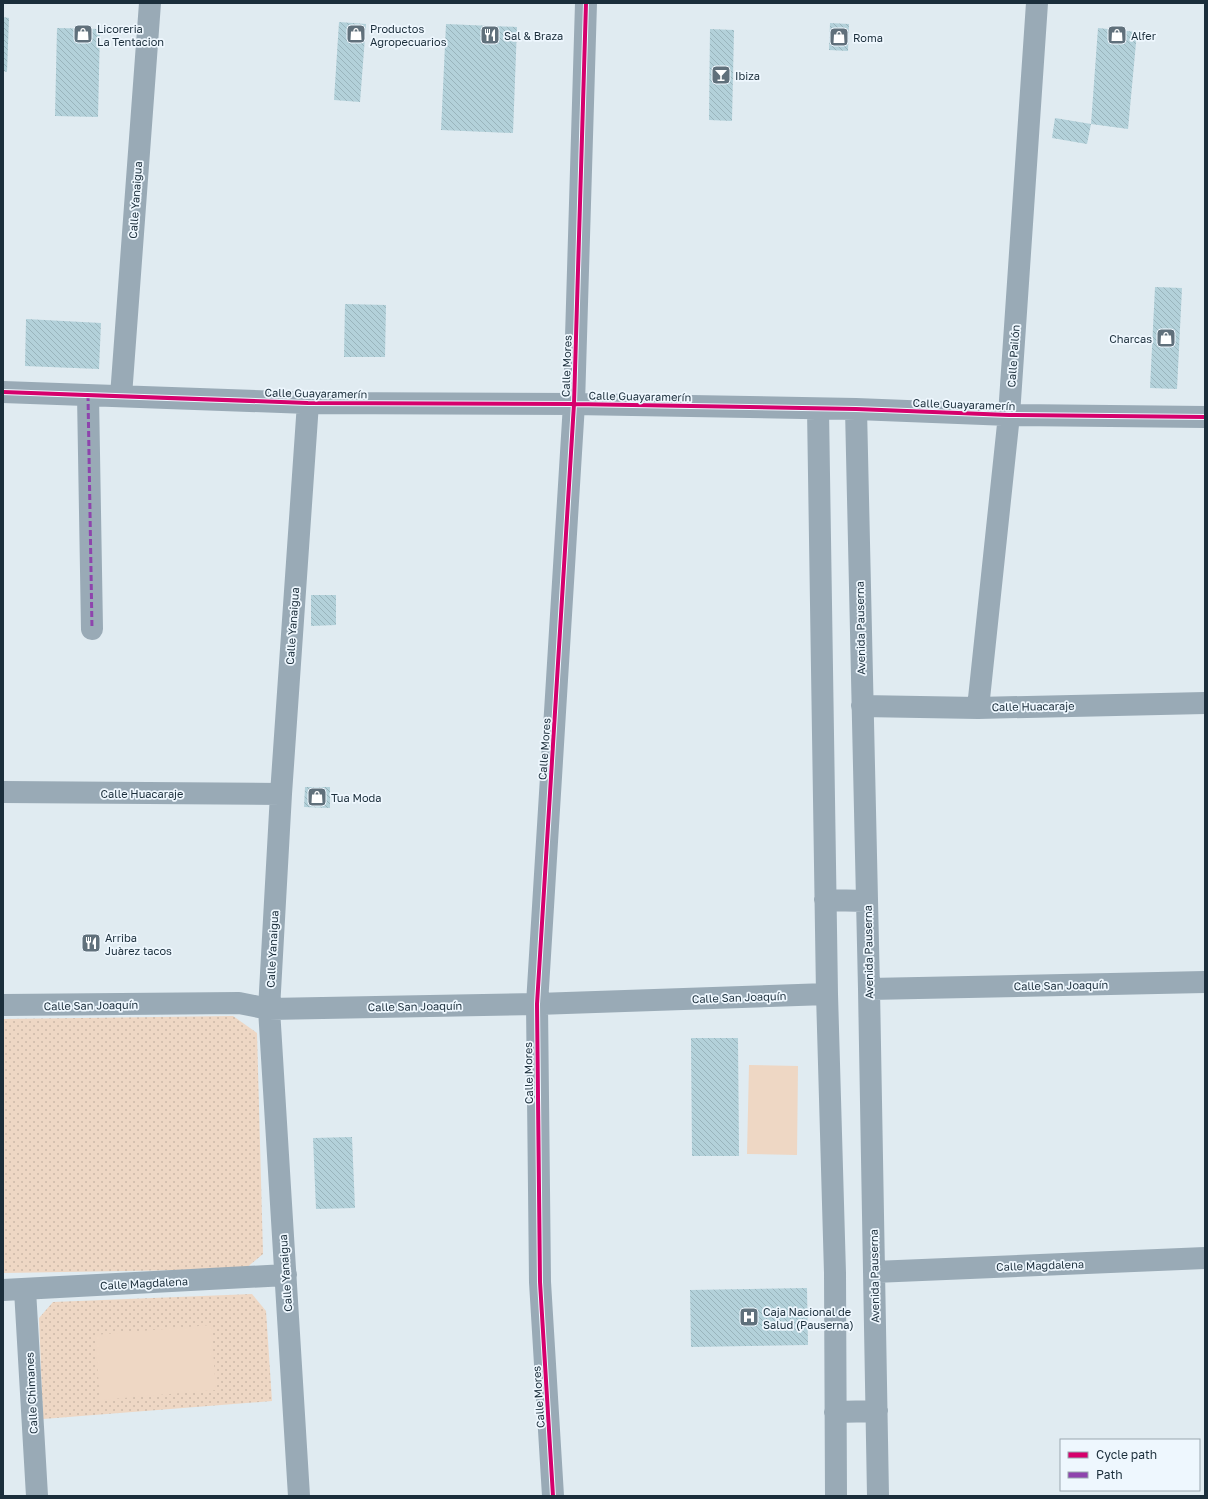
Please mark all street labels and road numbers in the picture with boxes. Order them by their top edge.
street label: Calle Yanaigua [126,161,144,239]
street label: Calle Pailón [1004,324,1022,388]
street label: Calle Mores [558,335,574,397]
street label: Calle Guayaramerín [265,386,367,400]
street label: Calle Guayaramerín [589,389,691,403]
street label: Calle Guayaramerín [912,396,1016,412]
street label: Avenida Pauserna [853,581,867,675]
street label: Calle Yanaigua [283,587,301,665]
street label: Calle Huacaraje [991,699,1075,713]
street label: Calle Mores [535,717,553,780]
street label: Calle Huacaraje [101,787,183,800]
street label: Avenida Pauserna [861,905,875,999]
street label: Calle Yanaigua [263,910,281,988]
street label: Calle San Joaquín [1014,978,1108,992]
street label: Calle San Joaquín [692,989,786,1005]
street label: Calle San Joaquín [44,998,138,1012]
street label: Calle San Joaquín [368,999,462,1013]
street label: Calle Mores [521,1042,535,1104]
street label: Avenida Pauserna [867,1229,881,1323]
street label: Calle Yanaigua [276,1234,294,1312]
street label: Calle Magdalena [996,1257,1084,1273]
street label: Calle Magdalena [100,1274,188,1292]
street label: Calle Chimanes [22,1352,40,1434]
street label: Calle Mores [529,1365,547,1428]

